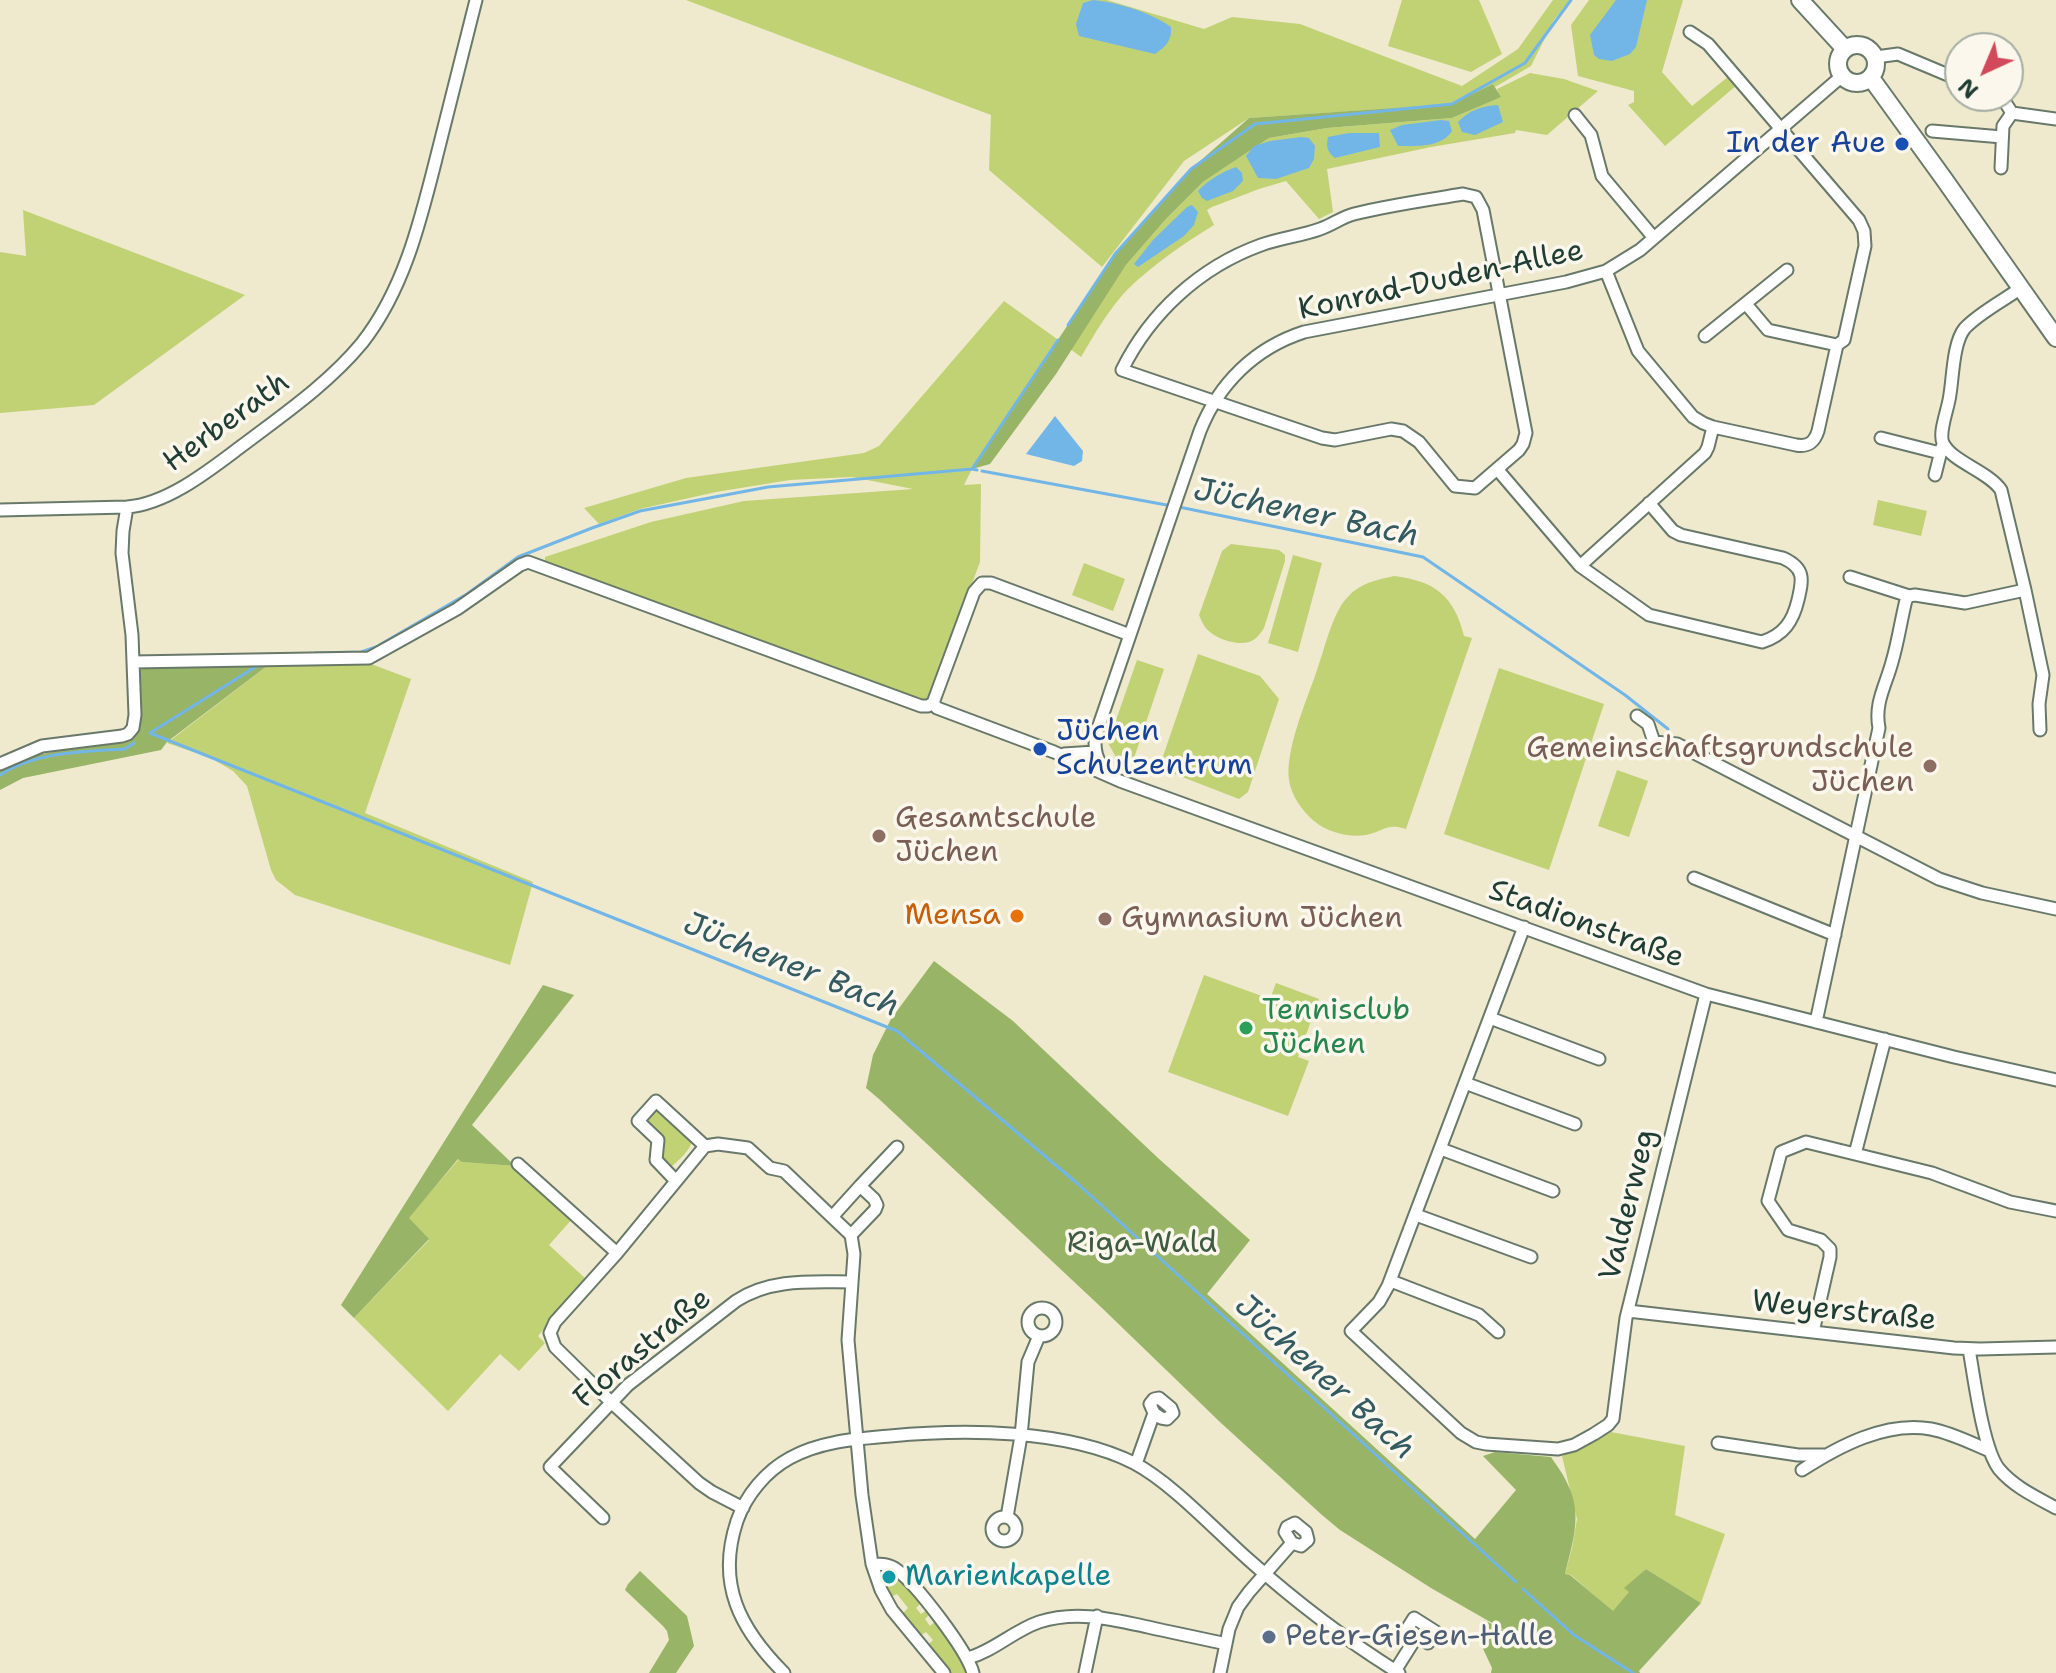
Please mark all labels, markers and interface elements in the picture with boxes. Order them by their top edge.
north arrow [1944,32,2024,112]
text: N [1952,72,1985,105]
place label: In der Aue [1726,126,1886,162]
marker: In der Aue [1893,135,1911,153]
street label: Konrad-Duden-Allee [1295,233,1587,329]
street label: Herberath [157,365,297,481]
water label: Jüchener Bach [1190,471,1422,557]
place label: Jüchen Schulzentrum [1056,714,1253,784]
place label: Gemeinschaftsgrundschule Jüchen [1526,731,1914,802]
marker: Jüchen Schulzentrum [1031,740,1049,758]
marker: Gemeinschaftsgrundschule Jüchen [1921,757,1939,775]
place label: Gesamtschule Jüchen [895,801,1097,872]
marker: Gesamtschule Jüchen [870,827,888,845]
street label: Stadionstraße [1484,873,1688,977]
place label: Mensa [904,898,1001,934]
place label: Gymnasium Jüchen [1121,901,1402,937]
water label: Jüchener Bach [678,905,904,1027]
marker: Mensa [1008,907,1026,925]
marker: Gymnasium Jüchen [1096,910,1114,928]
place label: Tennisclub Jüchen [1262,993,1410,1064]
marker: Tennisclub Jüchen [1237,1019,1255,1037]
street label: Valderweg [1593,1126,1665,1284]
park label: Riga-Wald [1067,1226,1217,1262]
street label: Florastraße [567,1281,719,1417]
street label: Weyerstraße [1750,1284,1938,1340]
water label: Jüchener Bach [1226,1287,1422,1469]
place label: Marienkapelle [905,1559,1111,1595]
marker: Marienkapelle [880,1568,898,1586]
place label: Peter-Giesen-Halle [1285,1619,1554,1655]
marker: Peter-Giesen-Halle [1260,1628,1278,1646]

